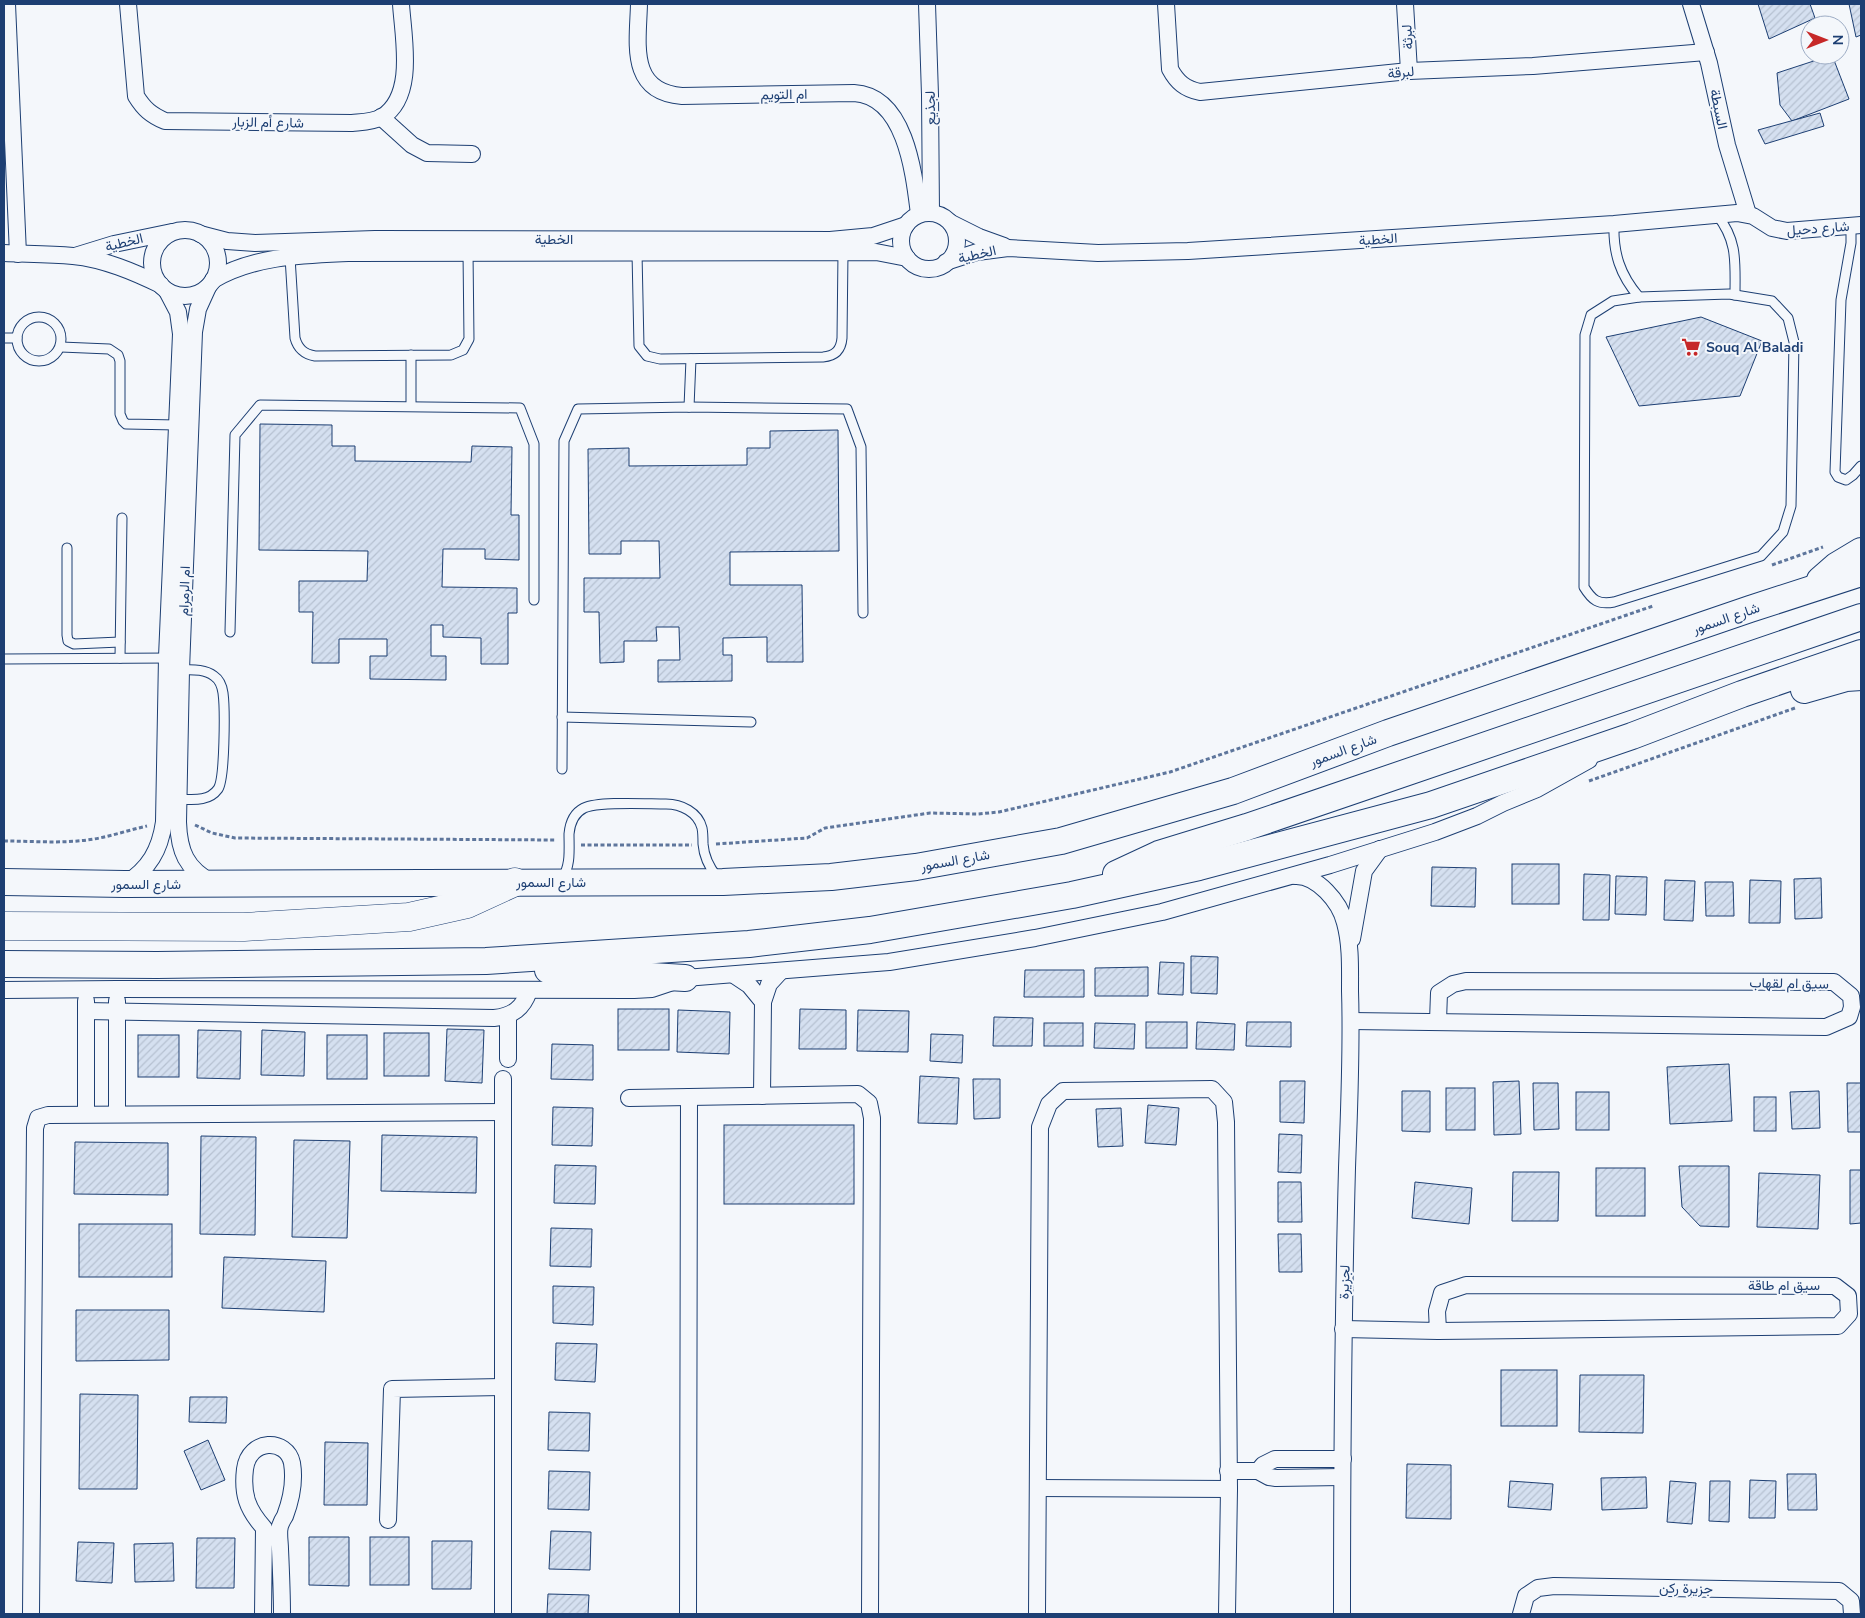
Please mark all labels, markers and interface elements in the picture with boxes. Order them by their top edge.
north arrow [1800,15,1850,65]
street label: لبرثة [1397,24,1418,50]
text: N [1828,35,1847,45]
street label: لبرقة [1387,62,1415,83]
street label: ام التويم [760,85,808,104]
street label: السبطة [1705,87,1732,131]
street label: لجذيع [921,91,941,125]
street label: شارع أم الزبار [231,112,304,134]
street label: شارع دحيل [1786,217,1850,241]
street label: الخطية [103,229,145,256]
street label: الخطية [1358,229,1398,250]
street label: الخطية [535,230,573,249]
street label: الخطية [956,241,998,268]
supermarket icon: Souq Al Baladi [1680,336,1702,358]
place label: Souq Al Baladi [1706,338,1803,357]
street label: ام الرمرام [174,566,195,616]
street label: شارع السمور [1689,598,1763,640]
street label: شارع السمور [1306,730,1380,773]
street label: شارع السمور [918,845,991,877]
street label: شارع السمور [515,873,586,893]
street label: شارع السمور [110,875,181,895]
street label: سيق ام لقهاب [1749,973,1829,994]
street label: لجزيرة [1334,1264,1355,1300]
street label: سيق ام طاقة [1748,1276,1820,1295]
street label: جزيرة ركن [1659,1579,1713,1598]

